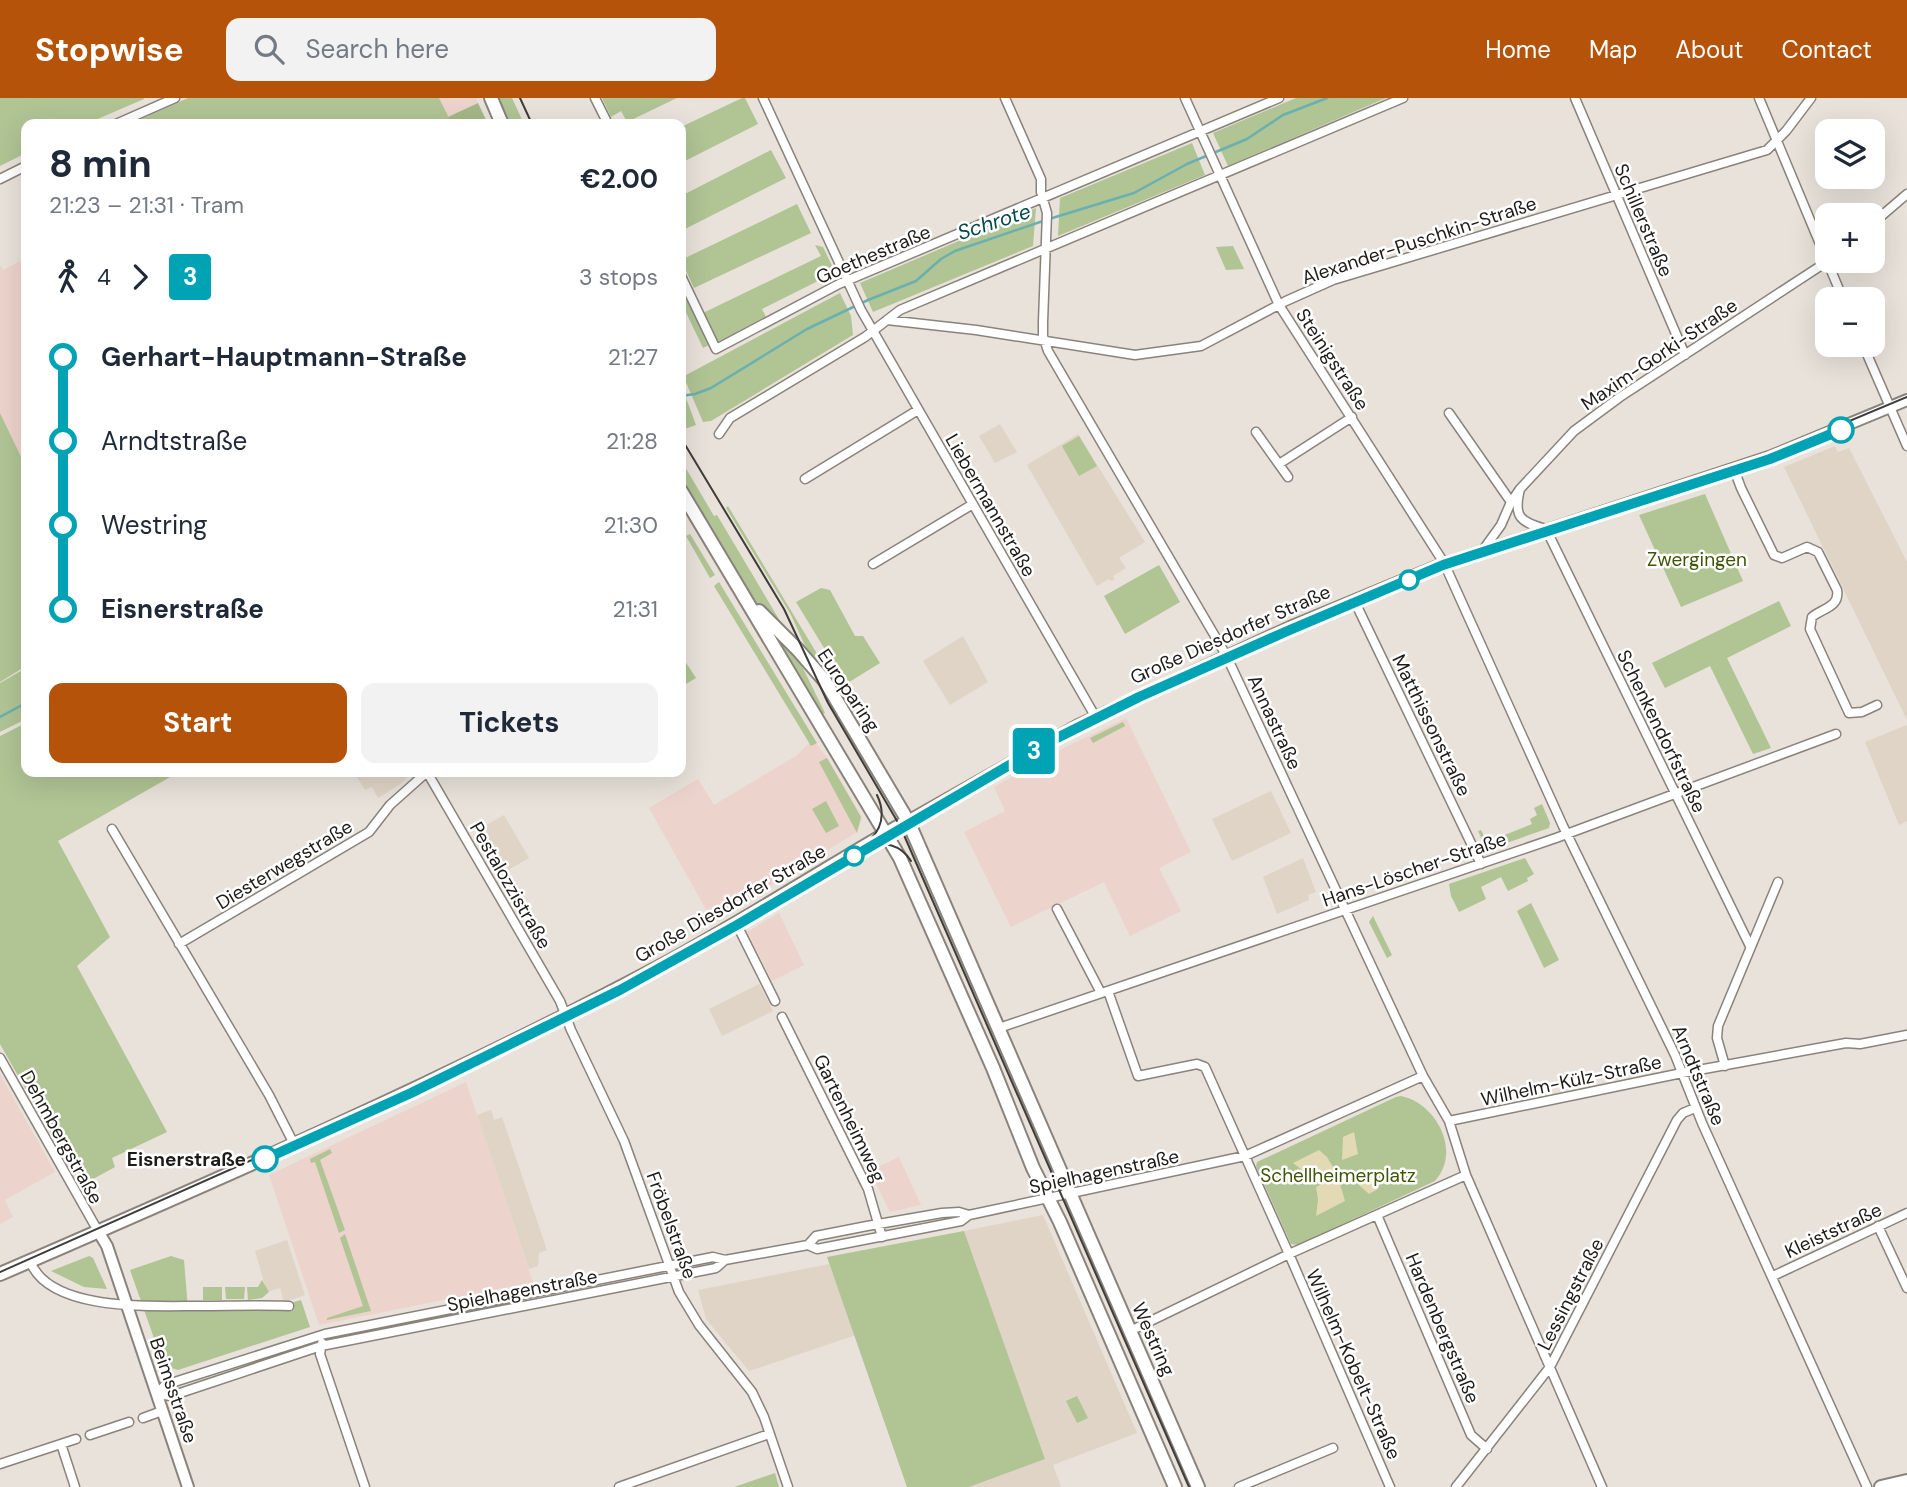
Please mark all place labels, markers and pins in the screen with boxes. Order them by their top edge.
unlabelled marker [1828,417,1854,443]
unlabelled marker [1399,570,1419,590]
unlabelled marker [844,846,864,866]
marker: Eisnerstraße [252,1146,278,1172]
place label: Eisnerstraße [127,1147,246,1172]

